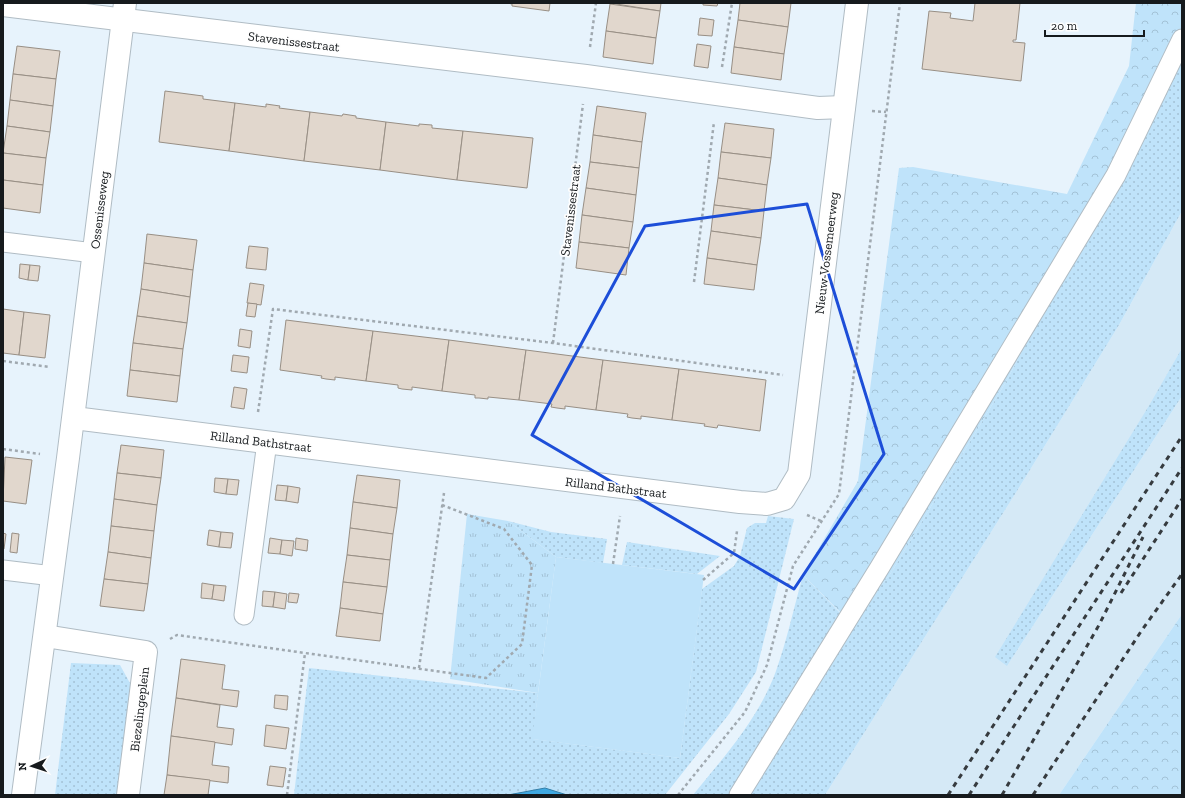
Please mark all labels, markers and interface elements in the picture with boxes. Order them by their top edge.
scale bar [1045,12,1144,38]
text: 20 m [1051,19,1078,33]
street label: Stavenissestraat [247,28,341,55]
street label: Stavenissestraat [557,163,584,257]
street label: Ossenisseweg [87,170,112,250]
street label: Nieuw-Vossemeerweg [812,191,841,315]
street label: Rilland Bathstraat [209,428,313,455]
street label: Rilland Bathstraat [564,474,668,501]
street label: Biezelingeplein [127,665,152,752]
north arrow [12,746,52,786]
text: N [16,761,29,771]

